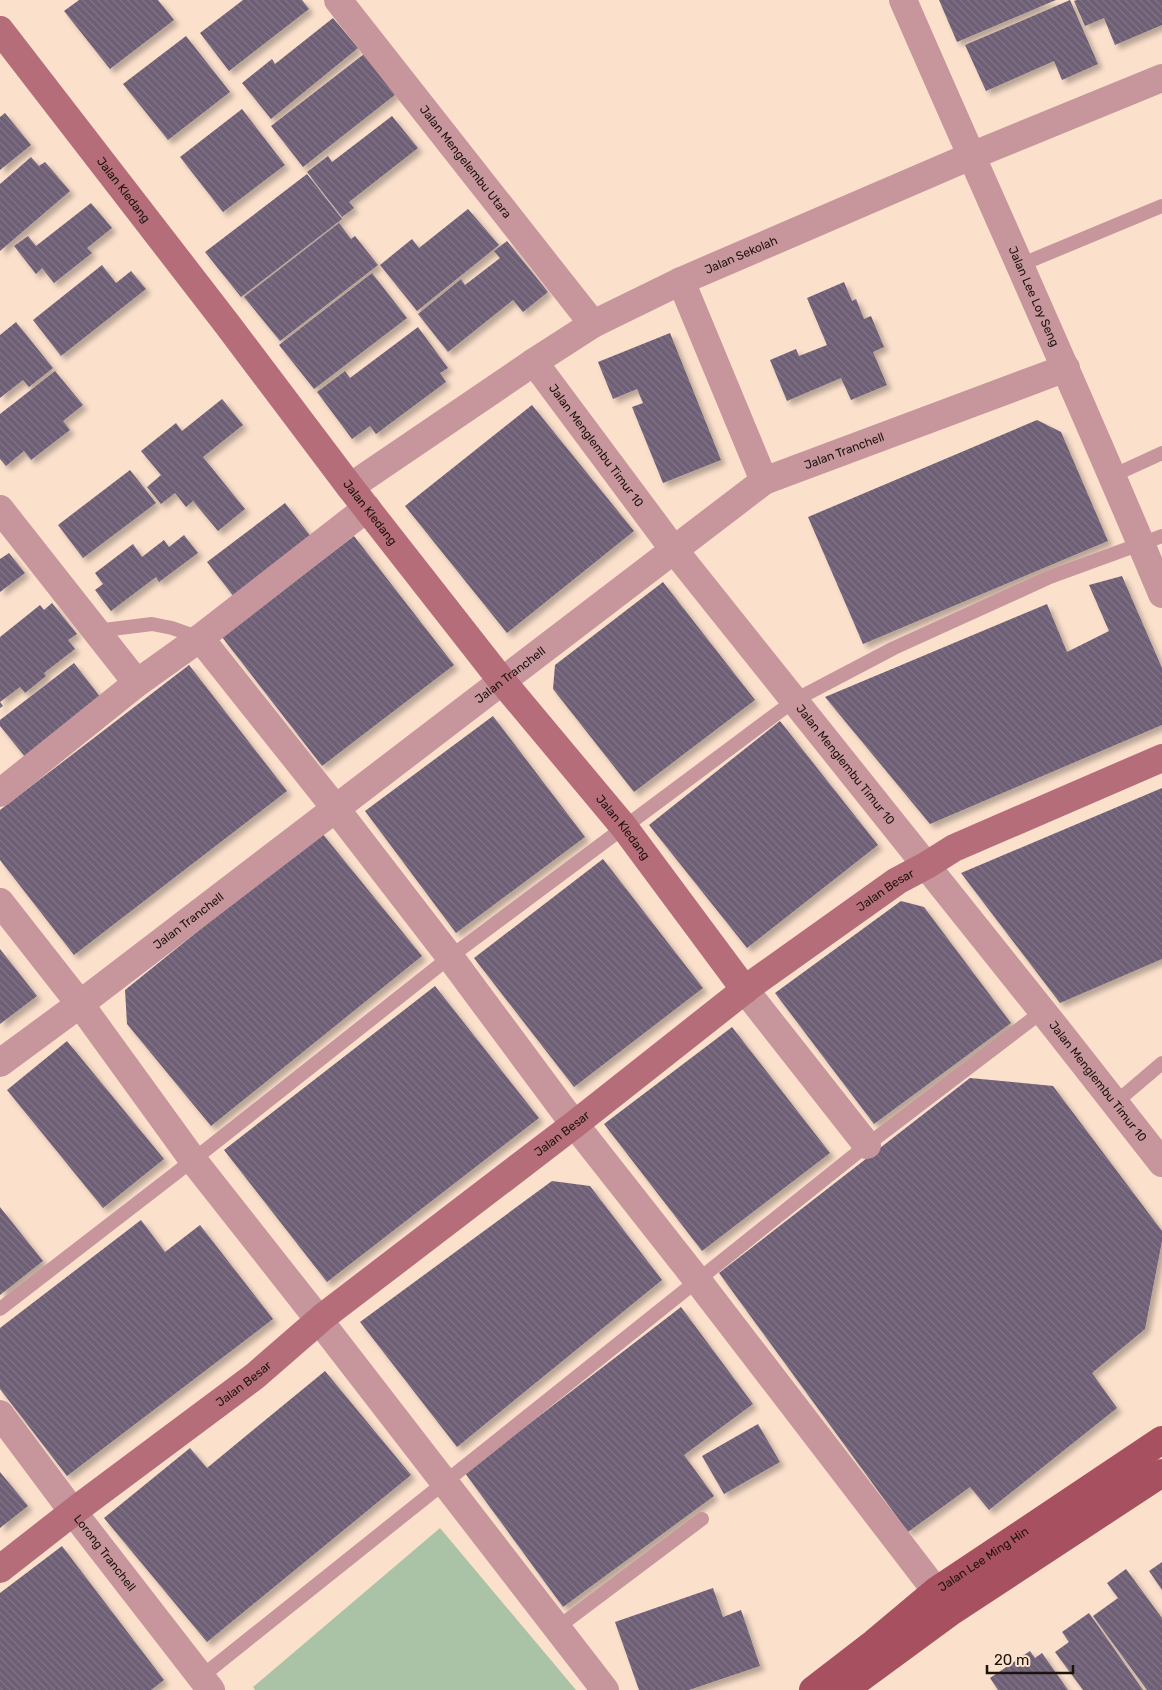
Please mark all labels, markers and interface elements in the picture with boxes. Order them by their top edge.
street label: Jalan Mengelembu Utara [417,103,514,221]
street label: Jalan Kledang [94,154,153,225]
street label: Jalan Sekolah [703,233,780,277]
street label: Jalan Lee Loy Seng [1005,244,1062,349]
street label: Jalan Menglembu Timur 10 [546,381,646,510]
street label: Jalan Tranchell [802,430,886,472]
street label: Jalan Kledang [340,477,400,548]
street label: Jalan Tranchell [472,644,548,706]
street label: Jalan Menglembu Timur 10 [793,702,898,827]
street label: Jalan Kledang [593,792,653,863]
street label: Jalan Besar [854,866,917,914]
street label: Jalan Tranchell [151,890,226,952]
street label: Jalan Menglembu Timur 10 [1046,1018,1150,1144]
street label: Jalan Besar [532,1108,593,1160]
street label: Jalan Besar [213,1358,274,1410]
street label: Lorong Tranchell [71,1512,139,1594]
street label: Jalan Lee Ming Hin [936,1524,1031,1594]
scale bar [987,1642,1073,1674]
text: 20 m [994,1651,1029,1669]

